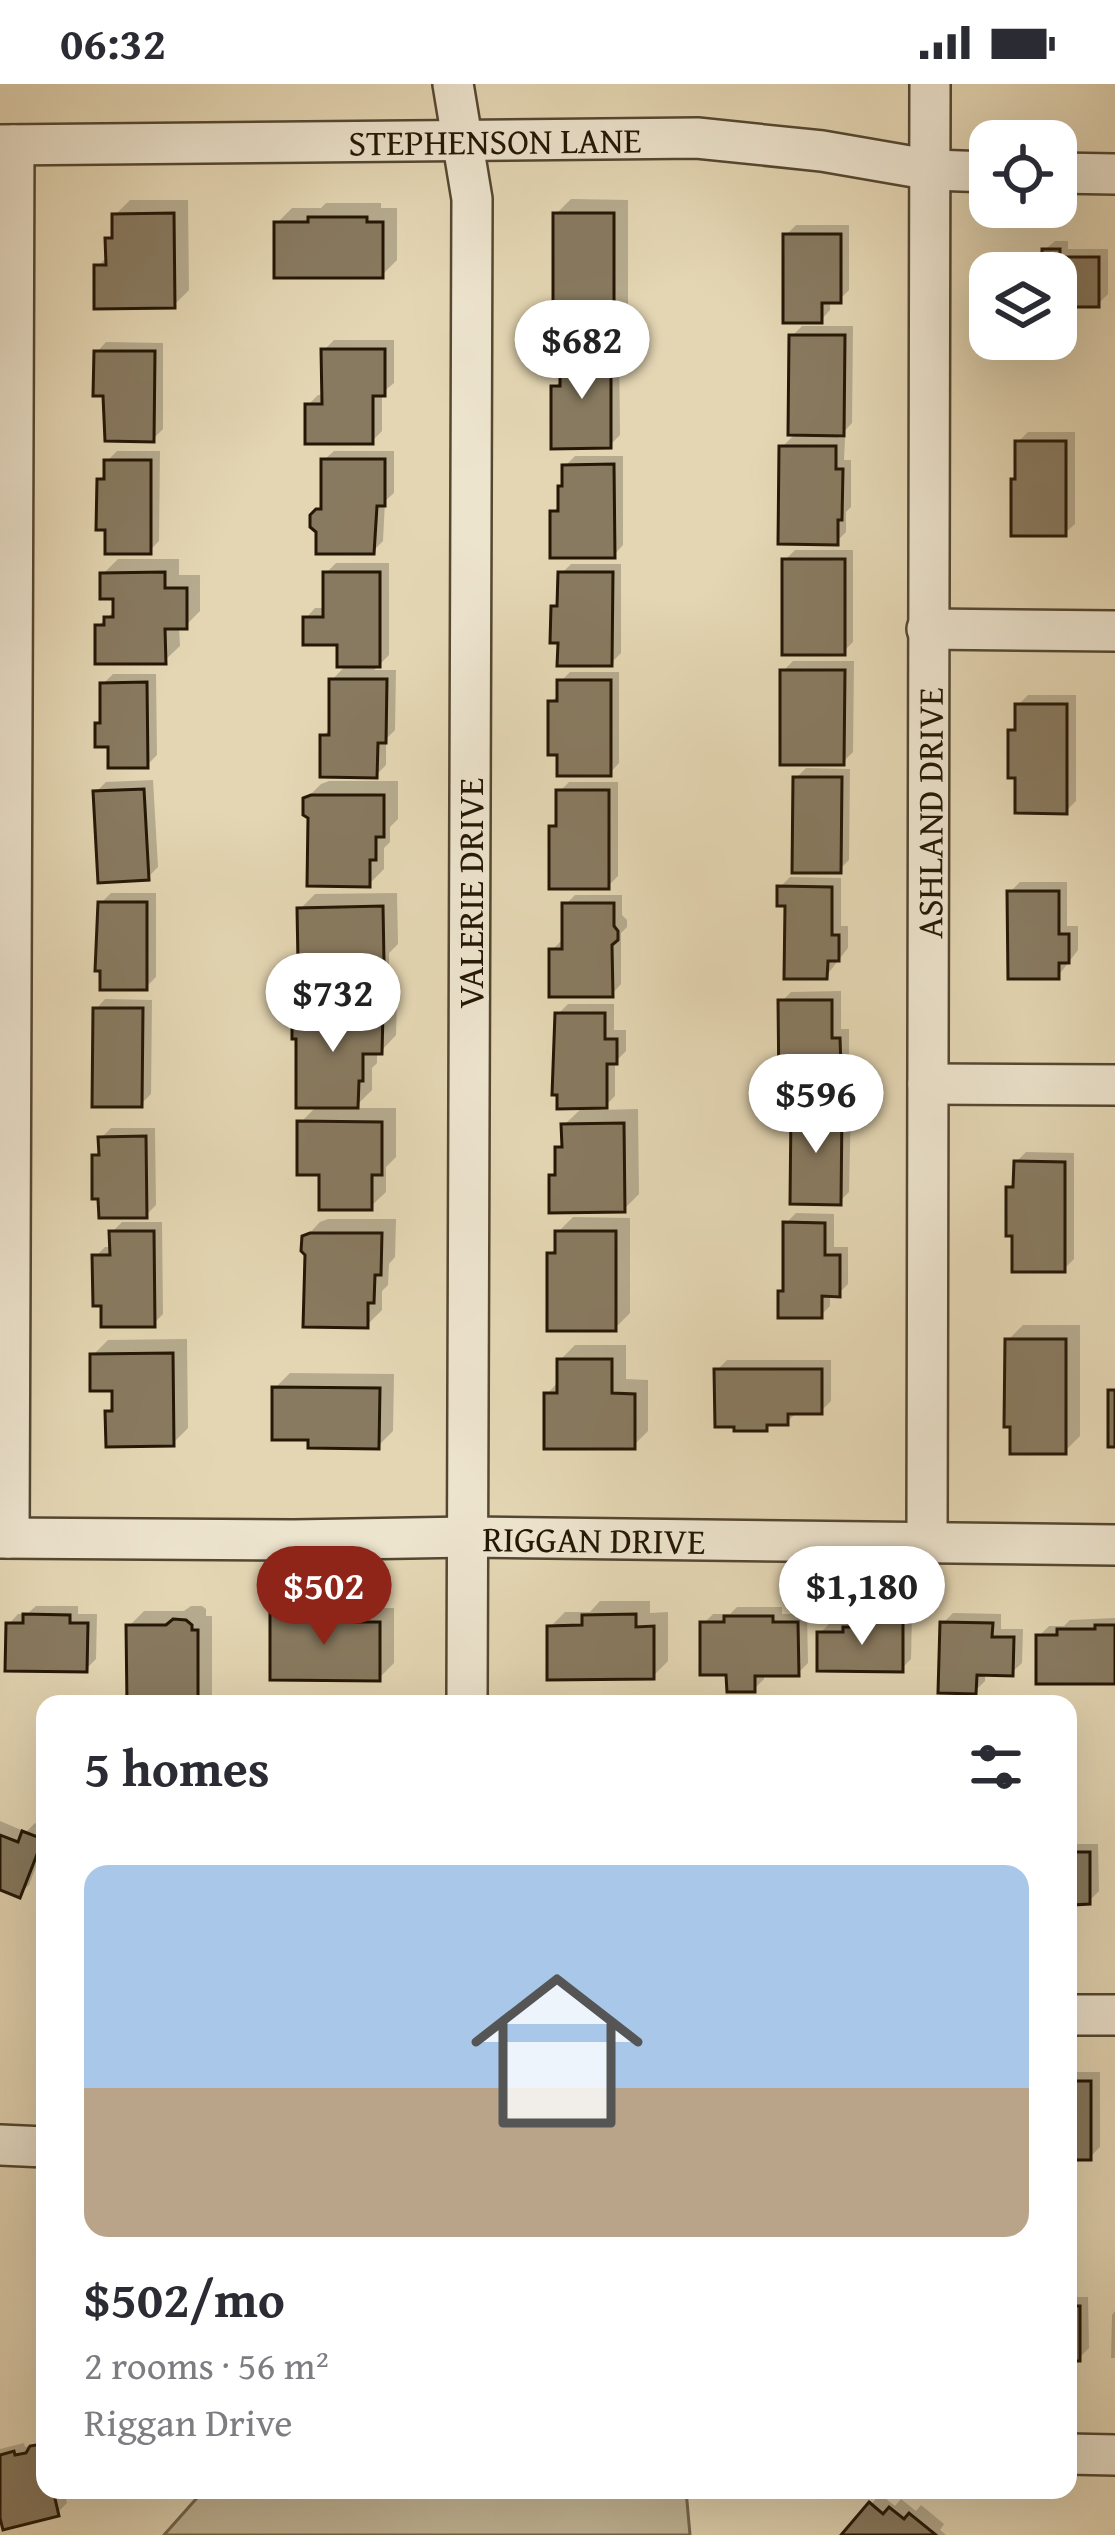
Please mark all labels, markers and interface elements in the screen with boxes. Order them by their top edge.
text: 06:32 [60,10,166,75]
street label: STEPHENSON LANE [348,112,642,168]
map controls [969,120,1077,360]
button: locate [969,120,1077,228]
button: layers [969,252,1077,360]
pin: $682 [511,300,653,402]
text: $682 [542,310,622,367]
street label: ASHLAND DRIVE [902,687,955,939]
street label: VALERIE DRIVE [443,777,496,1009]
pin: $732 [262,953,404,1055]
text: $732 [293,963,373,1020]
pin: $596 [745,1054,887,1156]
text: $596 [776,1064,856,1121]
street label: RIGGAN DRIVE [482,1511,706,1566]
pin: $502 [253,1546,395,1648]
pin: $1,180 [764,1546,960,1648]
text: $502 [284,1556,364,1613]
text: $1,180 [806,1556,918,1613]
text: 5 homes [84,1730,270,1805]
icon: filters [963,1734,1029,1800]
icon: home [449,1943,665,2159]
text: $502/mo [84,2261,285,2336]
text: 2 rooms · 56 m² [84,2336,329,2393]
text: Riggan Drive [84,2393,293,2450]

